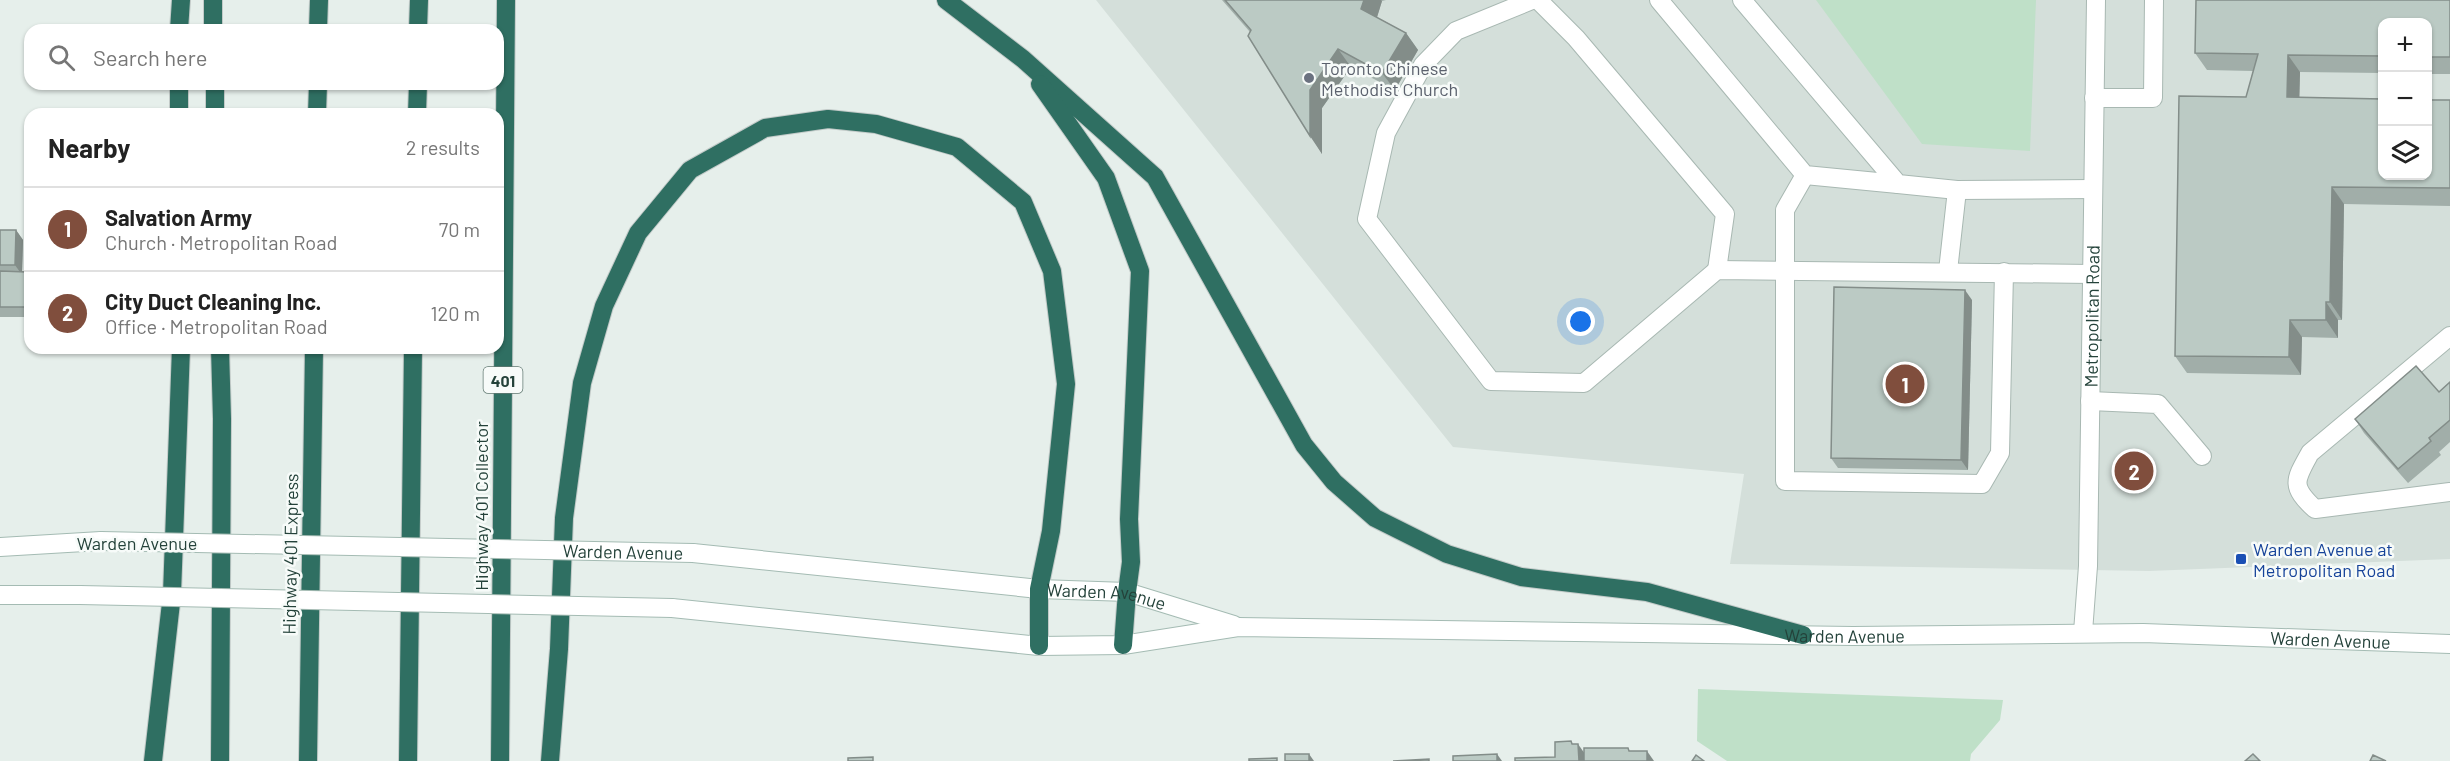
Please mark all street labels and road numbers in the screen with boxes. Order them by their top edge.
street label: Metropolitan Road [2080,245,2104,388]
road number: 401 [484,367,522,393]
street label: Highway 401 Collector [470,421,492,591]
street label: Highway 401 Express [278,473,302,635]
street label: Warden Avenue [77,532,197,554]
street label: Warden Avenue [562,539,683,564]
street label: Warden Avenue [1046,578,1169,614]
street label: Warden Avenue [1784,624,1905,647]
street label: Warden Avenue [2270,627,2391,653]

